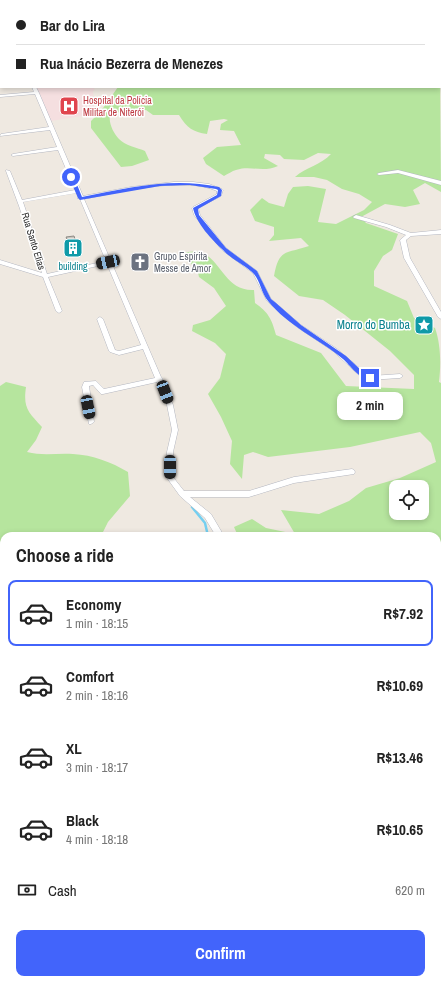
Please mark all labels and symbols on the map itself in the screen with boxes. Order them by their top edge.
place label: Hospital da Polícia Militar de Niterói [83,94,152,119]
hospital icon: Hospital da Polícia Militar de Niterói [58,95,80,117]
route start [62,168,80,186]
street label: Rua Santo Elias [19,211,48,271]
building icon: building [62,237,84,259]
place label: Grupo Espírita Messe de Amor [154,250,211,275]
church icon: Grupo Espírita Messe de Amor [129,251,151,273]
car [95,254,121,270]
place label: building [58,260,88,273]
place icon: Morro do Bumba [413,314,435,336]
place label: Morro do Bumba [337,317,411,333]
route end [361,369,379,387]
car [155,379,175,405]
callout: 2 min [337,392,403,420]
car [80,394,96,420]
car [164,455,176,479]

